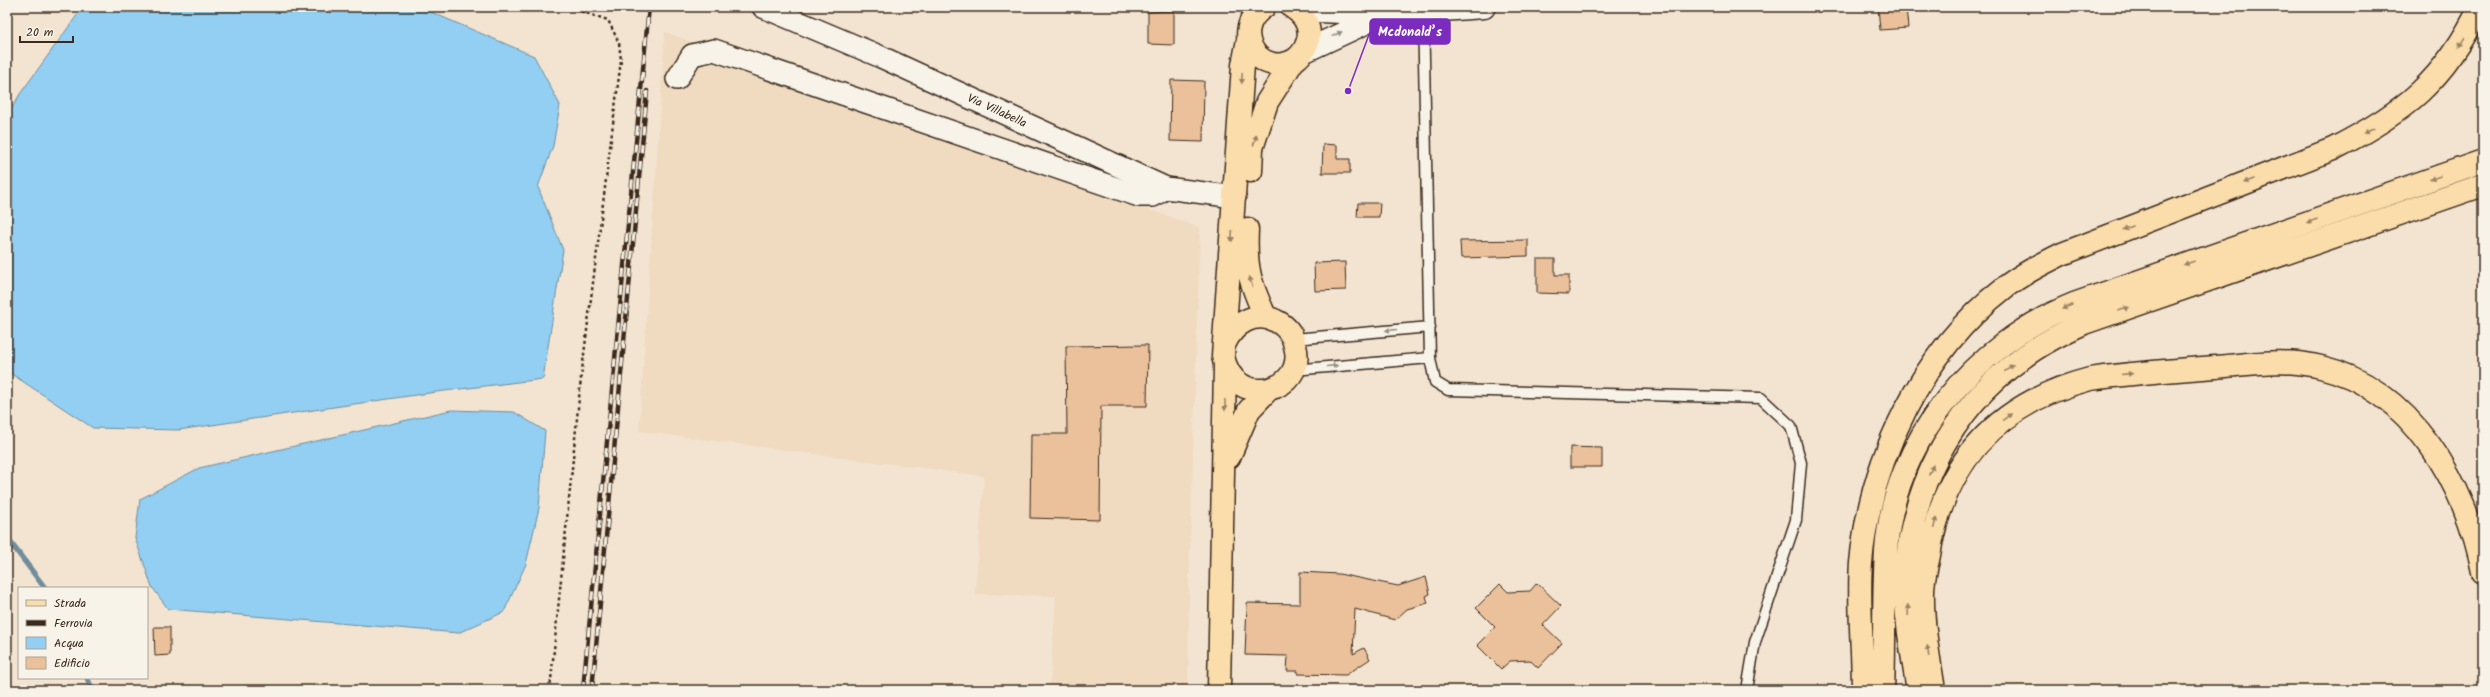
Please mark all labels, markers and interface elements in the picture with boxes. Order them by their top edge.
scale bar [20,18,73,44]
callout: Mcdonald’s [1370,19,1450,44]
text: Mcdonald’s [1378,22,1442,43]
text: 20 m [26,23,54,42]
one-way arrow [1332,31,1343,37]
one-way arrow [2458,36,2465,48]
one-way arrow [1239,72,1246,84]
street label: Via Villabella [964,88,1030,132]
one-way arrow [2363,127,2375,134]
one-way arrow [1252,133,1258,145]
one-way arrow [2429,175,2441,181]
one-way arrow [2243,179,2255,185]
one-way arrow [2306,218,2318,224]
one-way arrow [2122,226,2134,232]
one-way arrow [1229,230,1236,242]
one-way arrow [2183,260,2195,266]
one-way arrow [1248,276,1254,288]
one-way arrow [2060,304,2072,310]
one-way arrow [2119,305,2131,311]
one-way arrow [1385,327,1397,334]
one-way arrow [1326,362,1338,369]
one-way arrow [2004,363,2015,372]
one-way arrow [2121,371,2133,377]
one-way arrow [1222,399,1228,412]
one-way arrow [2001,413,2012,421]
one-way arrow [1928,464,1934,475]
one-way arrow [1933,517,1939,529]
legend [18,587,148,679]
text: Strada [54,594,87,613]
one-way arrow [1905,603,1911,616]
text: Ferrovia [54,614,93,633]
text: Acqua [54,634,84,653]
one-way arrow [1925,645,1931,657]
text: Edificio [54,654,90,673]

